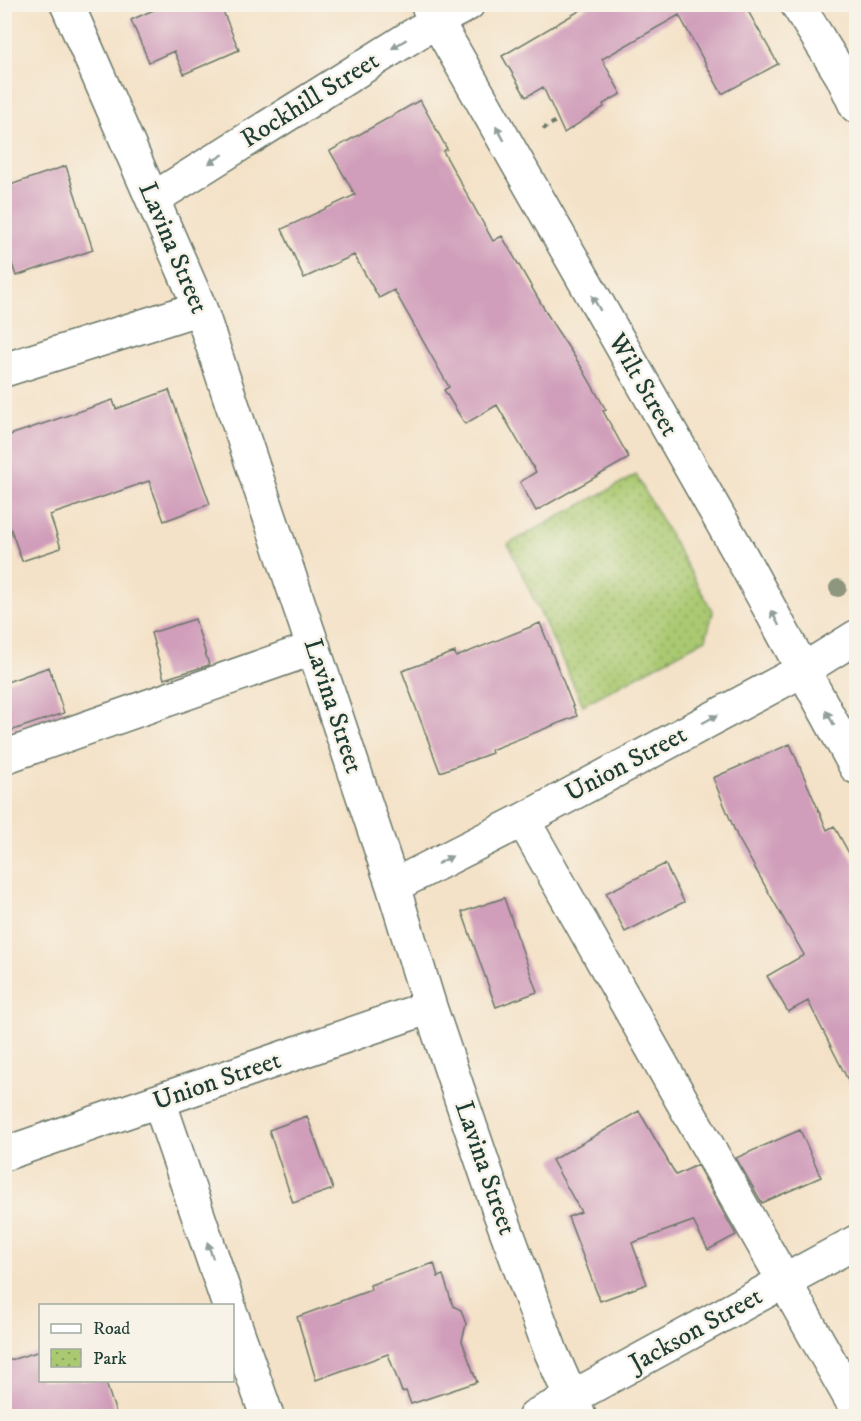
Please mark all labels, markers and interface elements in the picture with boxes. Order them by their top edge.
one-way arrow [391,38,407,49]
street label: Rockhill Street [235,44,385,156]
one-way arrow [495,124,505,141]
one-way arrow [208,153,224,164]
street label: Lavina Street [131,177,215,319]
one-way arrow [591,294,601,311]
street label: Wilt Street [600,327,686,442]
one-way arrow [771,609,781,627]
street label: Lavina Street [296,635,370,777]
one-way arrow [825,710,835,727]
one-way arrow [702,714,719,724]
street label: Union Street [559,718,693,810]
one-way arrow [436,855,454,865]
street label: Union Street [149,1044,285,1118]
street label: Lavina Street [447,1097,523,1239]
one-way arrow [204,1241,214,1259]
street label: Jackson Street [622,1280,768,1381]
legend [39,1304,234,1382]
text: Road [93,1318,130,1340]
text: Park [93,1348,127,1370]

